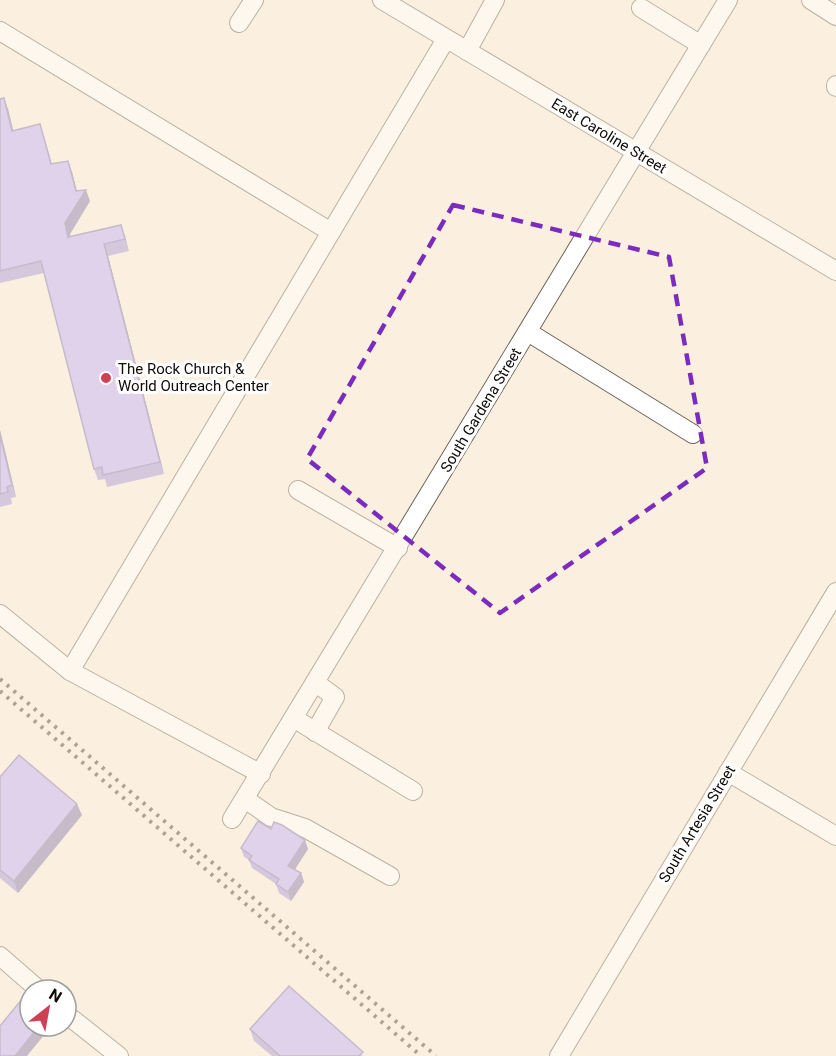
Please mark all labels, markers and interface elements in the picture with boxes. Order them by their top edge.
street label: East Caroline Street [548,94,670,178]
street label: South Gardena Street [437,344,525,476]
place label: The Rock Church & World Outreach Center [118,360,269,395]
marker: The Rock Church & World Outreach Center [99,371,113,385]
street label: South Artesia Street [655,762,739,886]
north arrow [18,978,78,1038]
text: N [46,985,65,1007]

